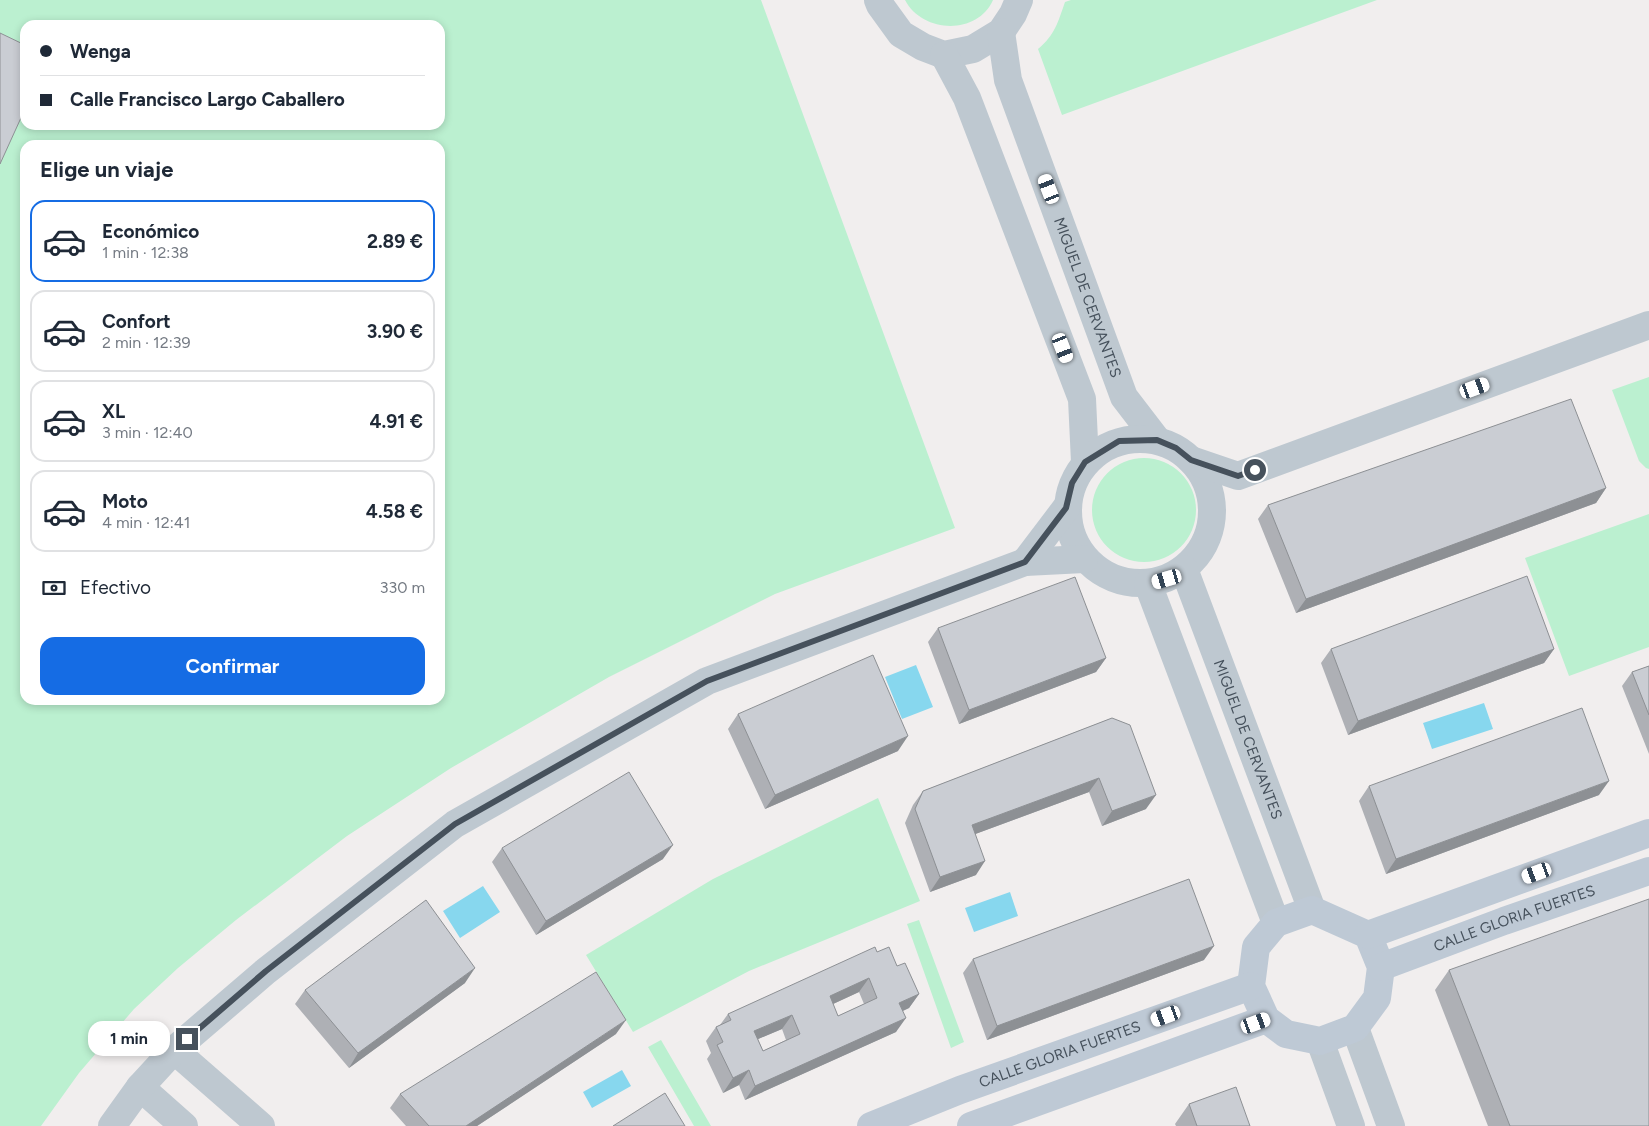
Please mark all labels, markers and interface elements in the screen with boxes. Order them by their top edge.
text: Wenga [70,40,131,63]
text: Calle Francisco Largo Caballero [70,88,345,111]
text: Elige un viaje [40,156,173,183]
car [1036,172,1061,206]
street label: MIGUEL DE CERVANTES [1050,215,1125,380]
icon: car [42,219,87,264]
text: Económico [102,220,199,243]
text: 2.89 € [367,230,423,253]
text: 1 min · 12:38 [102,243,189,262]
icon: car [42,309,87,354]
text: Confort [102,310,171,333]
text: 3.90 € [367,320,423,343]
car [1050,331,1075,365]
text: 2 min · 12:39 [102,333,190,352]
car [1458,376,1491,400]
icon: car [42,399,87,444]
text: XL [102,400,125,423]
text: 4.91 € [369,410,423,433]
text: 3 min · 12:40 [102,423,193,442]
route start [1244,459,1266,481]
icon: car [42,489,87,534]
text: Moto [102,490,148,513]
text: 4.58 € [366,500,423,523]
text: 4 min · 12:41 [102,513,190,532]
car [1150,568,1183,590]
icon: cash [40,574,68,602]
text: Efectivo [80,576,151,599]
text: 330 m [380,578,425,597]
button: Confirmar [40,637,425,695]
street label: MIGUEL DE CERVANTES [1210,657,1286,822]
car [1520,861,1553,885]
street label: CALLE GLORIA FUERTES [1431,881,1598,956]
car [1149,1004,1182,1028]
car [1239,1011,1272,1035]
street label: CALLE GLORIA FUERTES [976,1017,1143,1091]
callout: 1 min [87,1022,170,1056]
route end [176,1028,198,1050]
text: 1 min [110,1029,148,1048]

